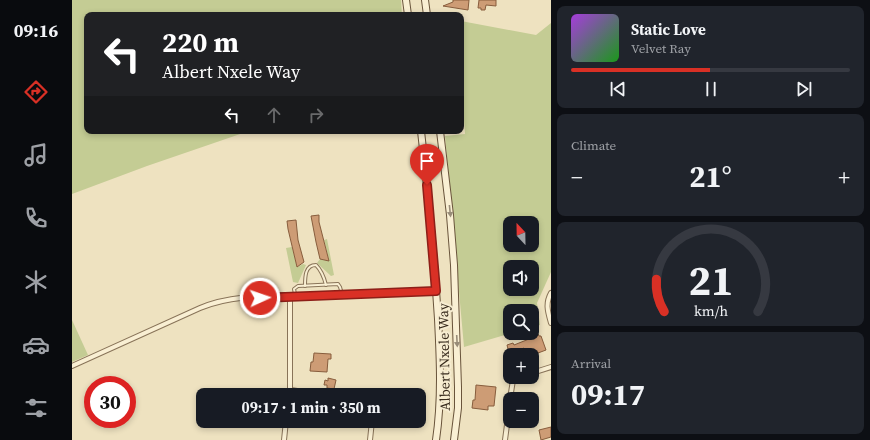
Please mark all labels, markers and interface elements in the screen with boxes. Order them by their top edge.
text: 09:16 [14,18,58,43]
text: Static Love [631,19,706,40]
text: 220 m [162,23,239,61]
icon: left [96,28,148,80]
text: Velvet Ray [631,40,691,57]
text: Albert Nxele Way [162,59,300,84]
icon: directions [22,78,50,106]
icon: previous [607,78,629,100]
icon: pause [700,78,722,100]
icon: next [793,78,815,100]
icon: left [221,104,243,126]
icon: ahead [263,104,285,126]
icon: right [305,104,327,126]
text: Climate [571,137,616,154]
icon: music [22,141,50,169]
pin [410,144,444,185]
icon: arrive [416,150,438,172]
text: 21° [689,156,732,197]
text: − [571,162,583,192]
text: + [838,162,850,192]
icon: phone [22,204,50,232]
one-way arrow [446,205,453,218]
north arrow [503,216,539,252]
map controls [503,216,539,428]
text: 21 [688,252,733,309]
button: sound [503,260,539,296]
icon: climate [22,268,50,296]
position arrow [239,277,281,319]
text: km/h [694,301,728,321]
street label: Albert Nxele Way [433,302,455,411]
button: search [503,304,539,340]
icon: car [22,331,50,359]
one-way arrow [454,335,460,348]
button: + [503,348,539,384]
text: Arrival [571,355,611,372]
text: 09:17 [571,374,645,415]
speed limit sign: 30 [84,376,136,428]
button: − [503,392,539,428]
icon: filters [22,394,50,422]
text: 09:17 · 1 min · 350 m [242,397,381,418]

